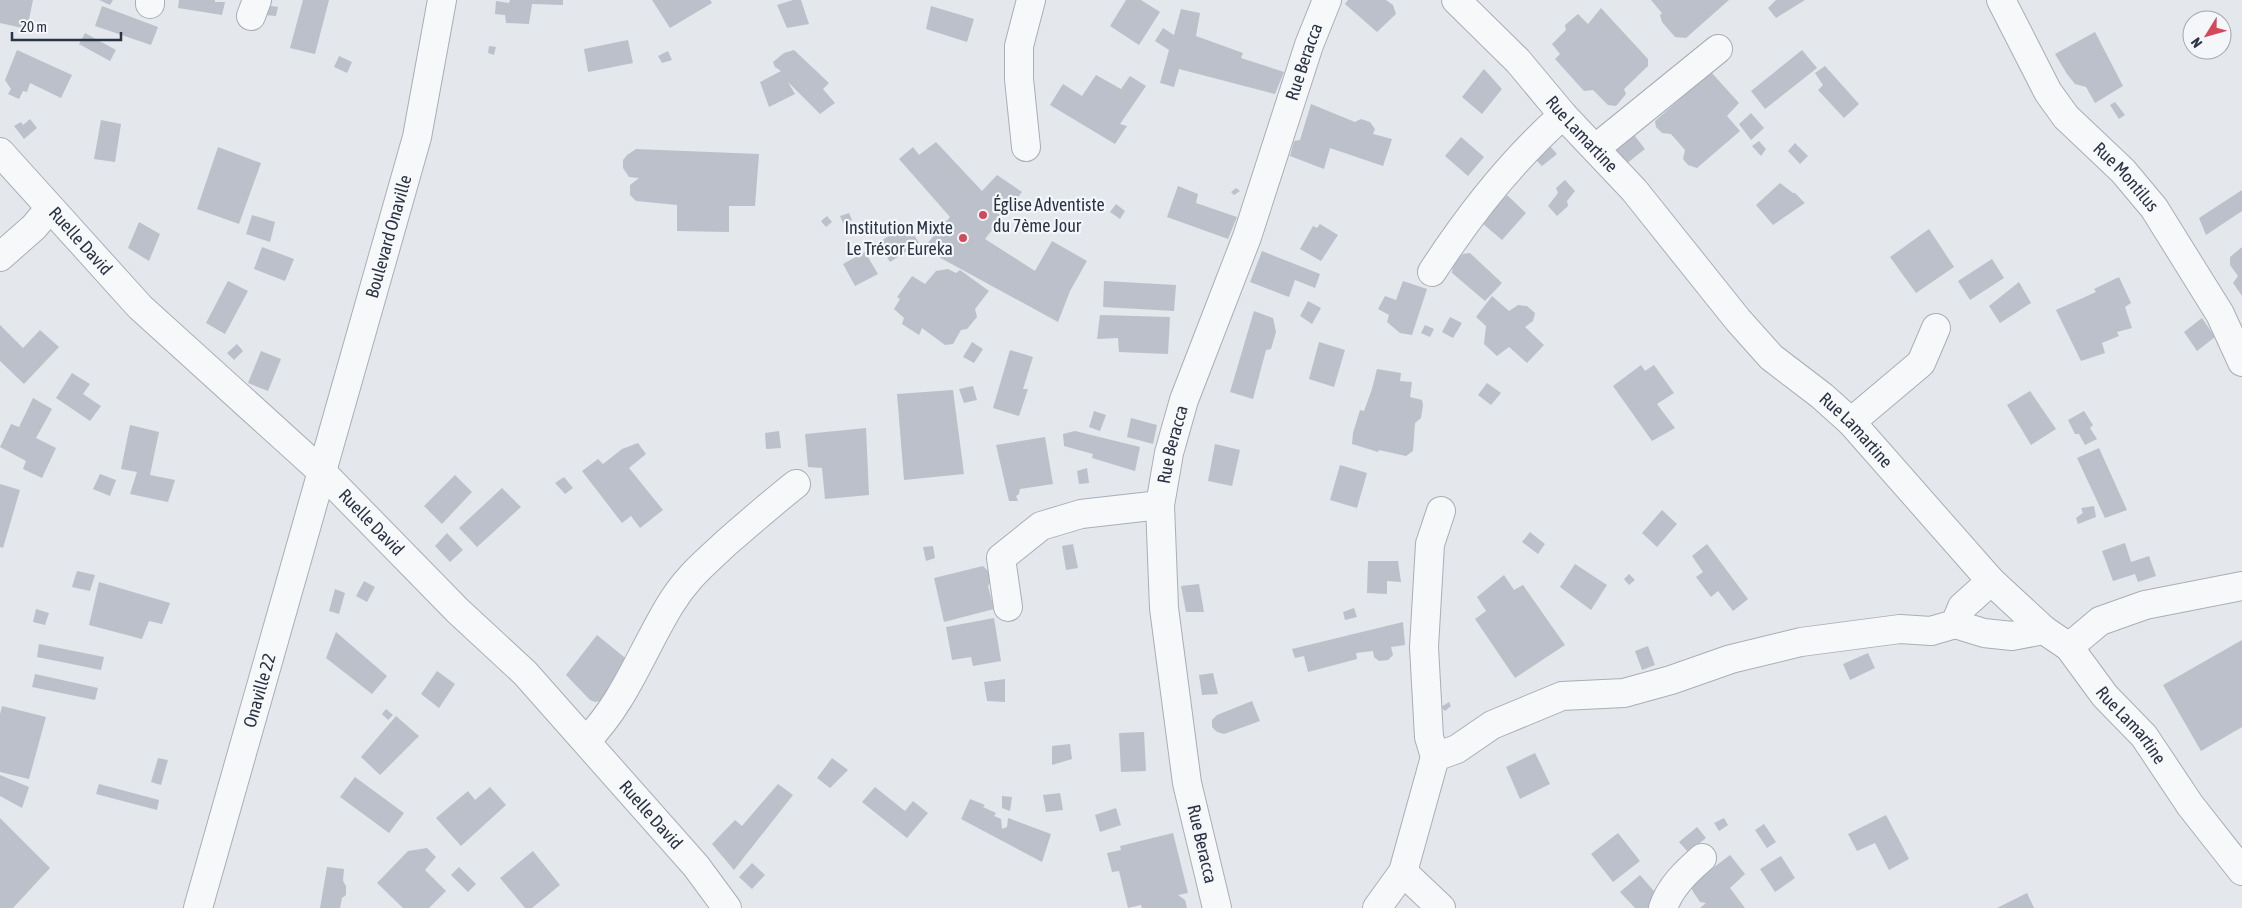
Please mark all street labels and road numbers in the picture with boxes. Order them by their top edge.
street label: Rue Beracca [1281,20,1327,103]
street label: Rue Lamartine [1542,91,1623,176]
street label: Rue Montilus [2089,138,2163,216]
street label: Boulevard Onaville [361,172,416,300]
street label: Ruelle David [45,202,117,279]
street label: Rue Lamartine [1815,388,1897,472]
street label: Rue Beracca [1153,403,1192,485]
street label: Ruelle David [335,484,409,560]
street label: Onaville 22 [239,651,280,730]
street label: Rue Lamartine [2092,682,2171,768]
street label: Ruelle David [615,776,687,853]
street label: Rue Beracca [1183,803,1222,885]

